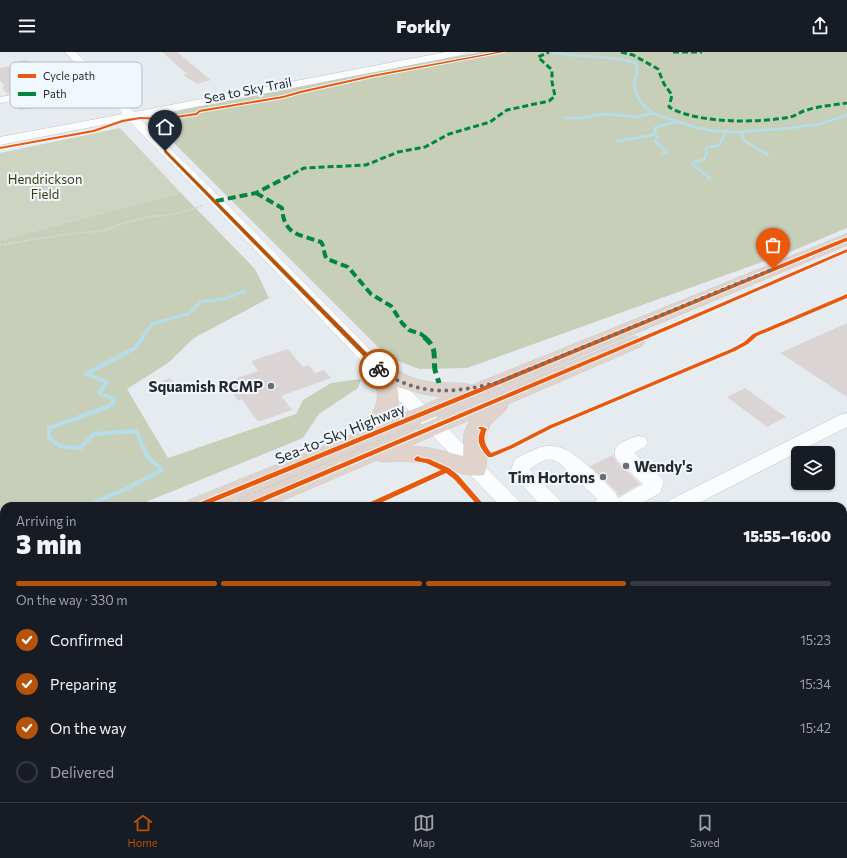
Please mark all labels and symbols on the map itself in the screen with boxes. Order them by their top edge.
legend [10,62,142,108]
text: Cycle path [43,69,95,82]
street label: Sea to Sky Trail [203,74,293,106]
text: Path [43,87,66,100]
pin [148,110,182,151]
park label: Hendrickson Field [8,171,82,202]
pin [756,228,790,269]
courier [359,349,399,389]
place label: Squamish RCMP [148,377,263,395]
marker: Squamish RCMP [266,381,276,391]
street label: Sea-to-Sky Highway [272,399,408,467]
place label: Wendy's [634,457,693,475]
marker: Wendy's [621,461,631,471]
place label: Tim Hortons [508,468,595,486]
marker: Tim Hortons [598,472,608,482]

